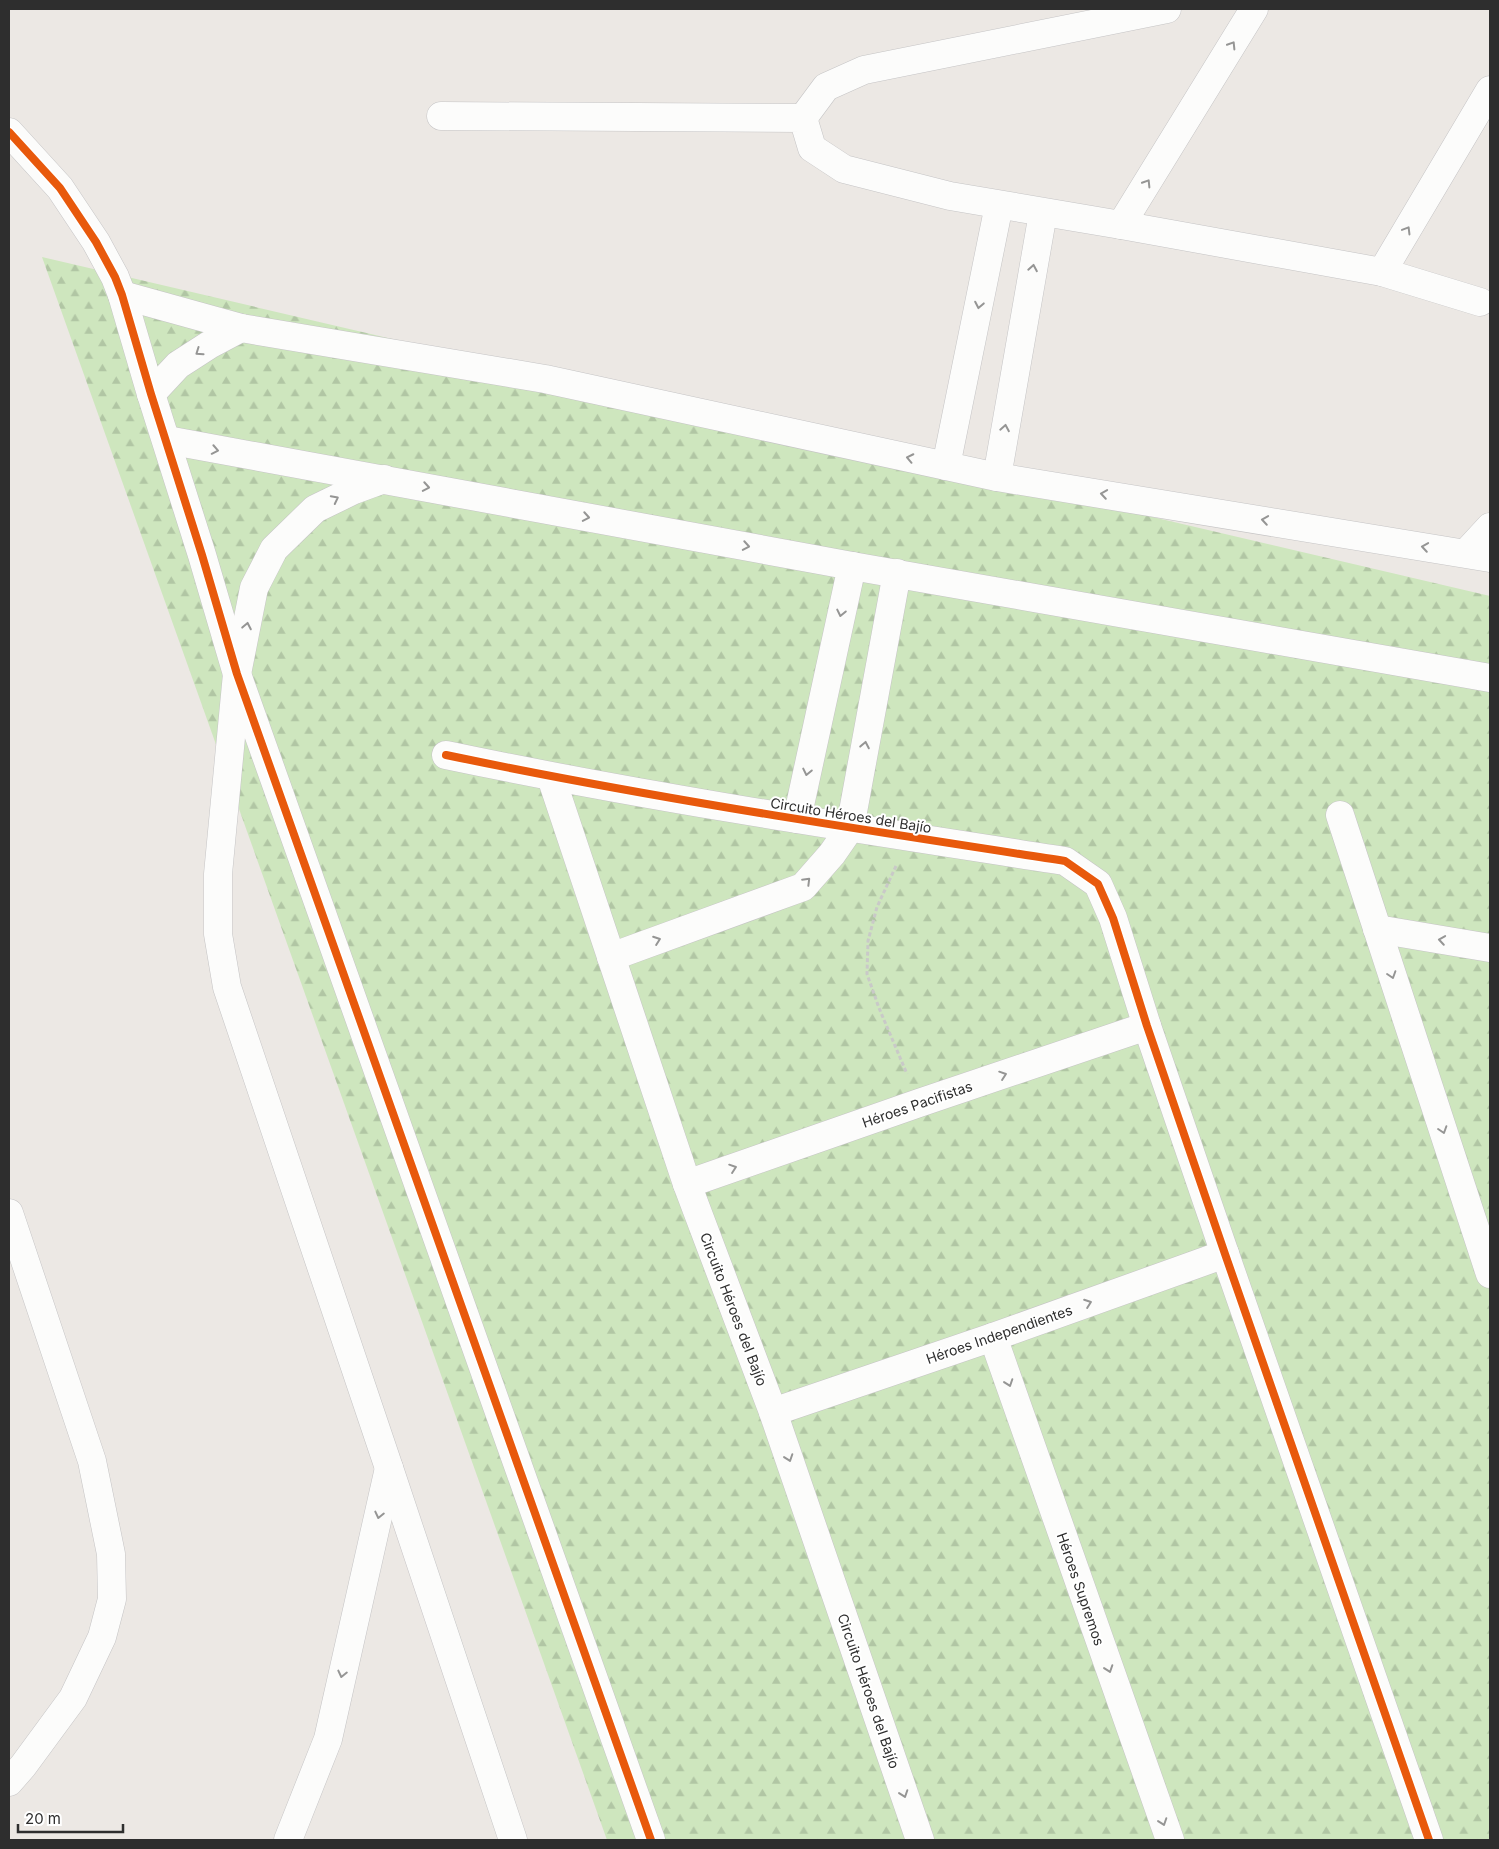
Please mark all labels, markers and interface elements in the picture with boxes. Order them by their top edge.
one-way arrow [1225,41,1235,50]
one-way arrow [1140,180,1150,189]
one-way arrow [1401,227,1411,236]
one-way arrow [1028,264,1038,273]
one-way arrow [974,300,984,309]
one-way arrow [195,345,204,355]
one-way arrow [1000,424,1010,433]
one-way arrow [210,444,219,454]
one-way arrow [906,453,915,464]
one-way arrow [422,482,431,492]
one-way arrow [1100,490,1109,500]
one-way arrow [330,495,339,505]
one-way arrow [582,511,591,521]
one-way arrow [1260,516,1269,526]
one-way arrow [742,541,750,551]
one-way arrow [1421,542,1429,552]
one-way arrow [836,609,847,618]
one-way arrow [241,622,251,631]
one-way arrow [859,741,870,750]
one-way arrow [803,768,813,777]
street label: Circuito Héroes del Bajío [769,794,933,836]
one-way arrow [801,878,810,887]
one-way arrow [1438,935,1446,946]
one-way arrow [652,936,661,946]
one-way arrow [1386,971,1396,979]
one-way arrow [998,1070,1006,1080]
street label: Héroes Pacifistas [860,1077,974,1131]
one-way arrow [1437,1125,1447,1133]
one-way arrow [729,1164,737,1174]
street label: Circuito Héroes del Bajío [697,1230,771,1388]
one-way arrow [1083,1299,1092,1309]
street label: Héroes Independientes [924,1301,1074,1367]
one-way arrow [1003,1378,1013,1387]
one-way arrow [783,1454,793,1462]
one-way arrow [374,1511,384,1520]
street label: Héroes Supremos [1054,1530,1108,1648]
street label: Circuito Héroes del Bajío [834,1611,904,1771]
one-way arrow [1103,1664,1113,1672]
one-way arrow [337,1669,348,1678]
one-way arrow [898,1790,908,1798]
scale bar [18,1802,122,1834]
text: 20 m [25,1809,61,1828]
one-way arrow [1157,1817,1167,1826]

